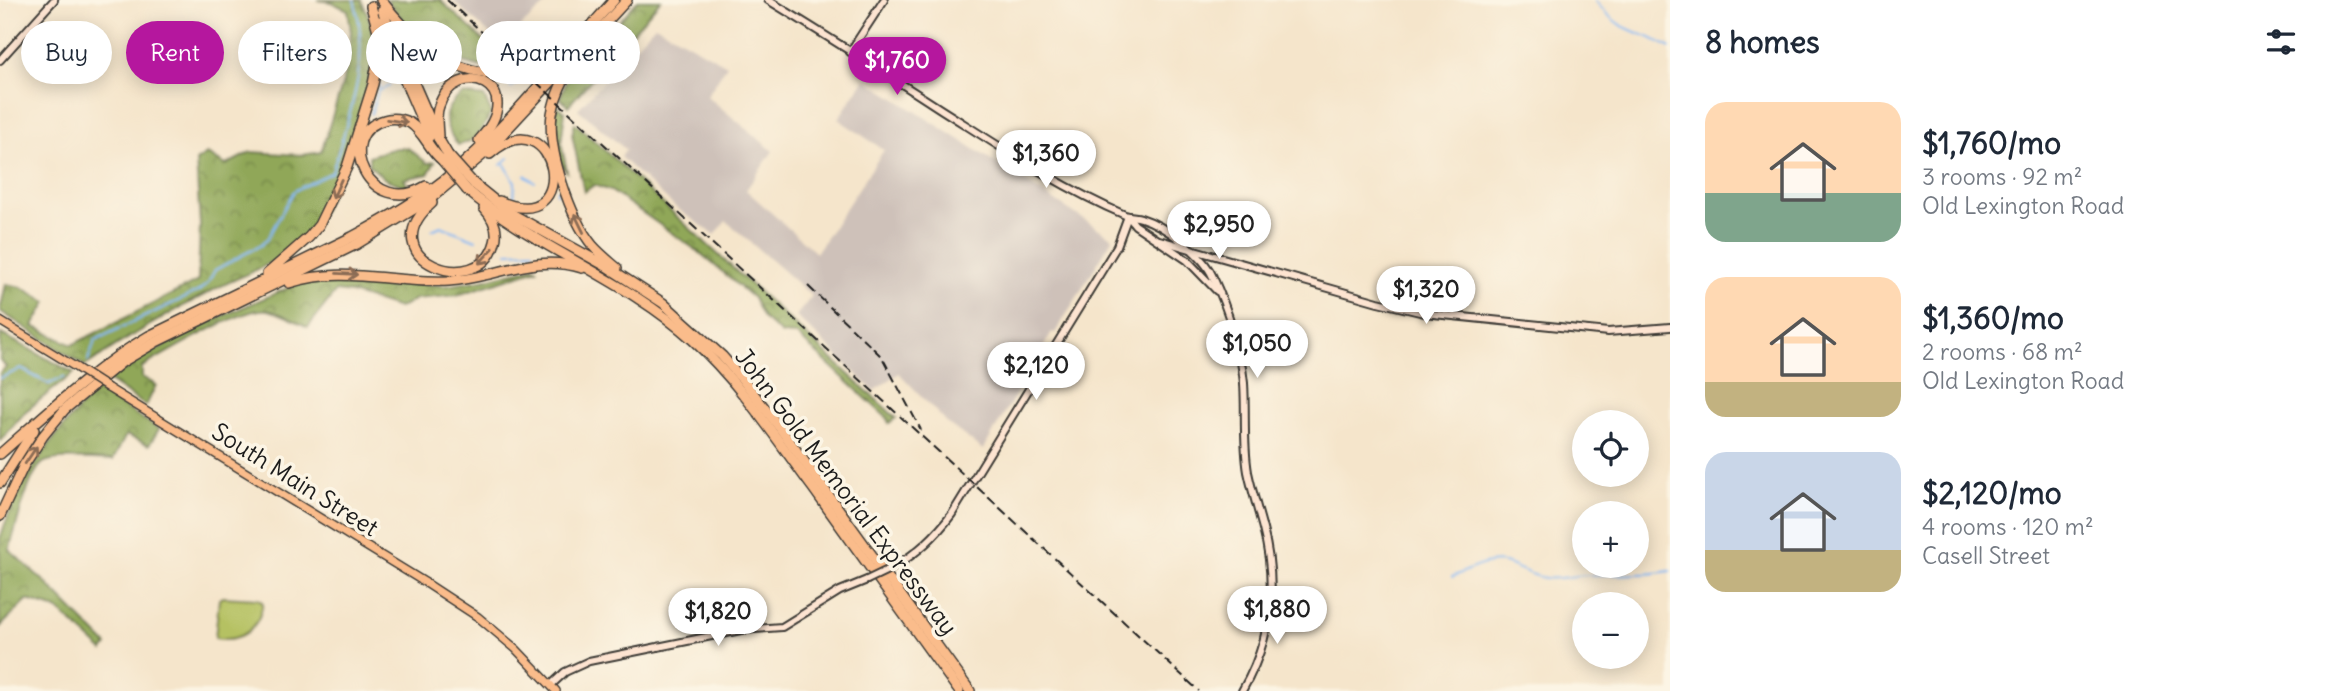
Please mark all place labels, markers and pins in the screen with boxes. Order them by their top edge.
pin: $1,760 [840,38,954,97]
pin: $1,360 [989,130,1103,190]
pin: $2,950 [1162,202,1276,261]
pin: $1,320 [1369,266,1483,326]
pin: $1,050 [1200,320,1314,380]
pin: $2,120 [979,342,1093,402]
pin: $1,880 [1220,586,1334,646]
pin: $1,820 [661,588,775,648]

